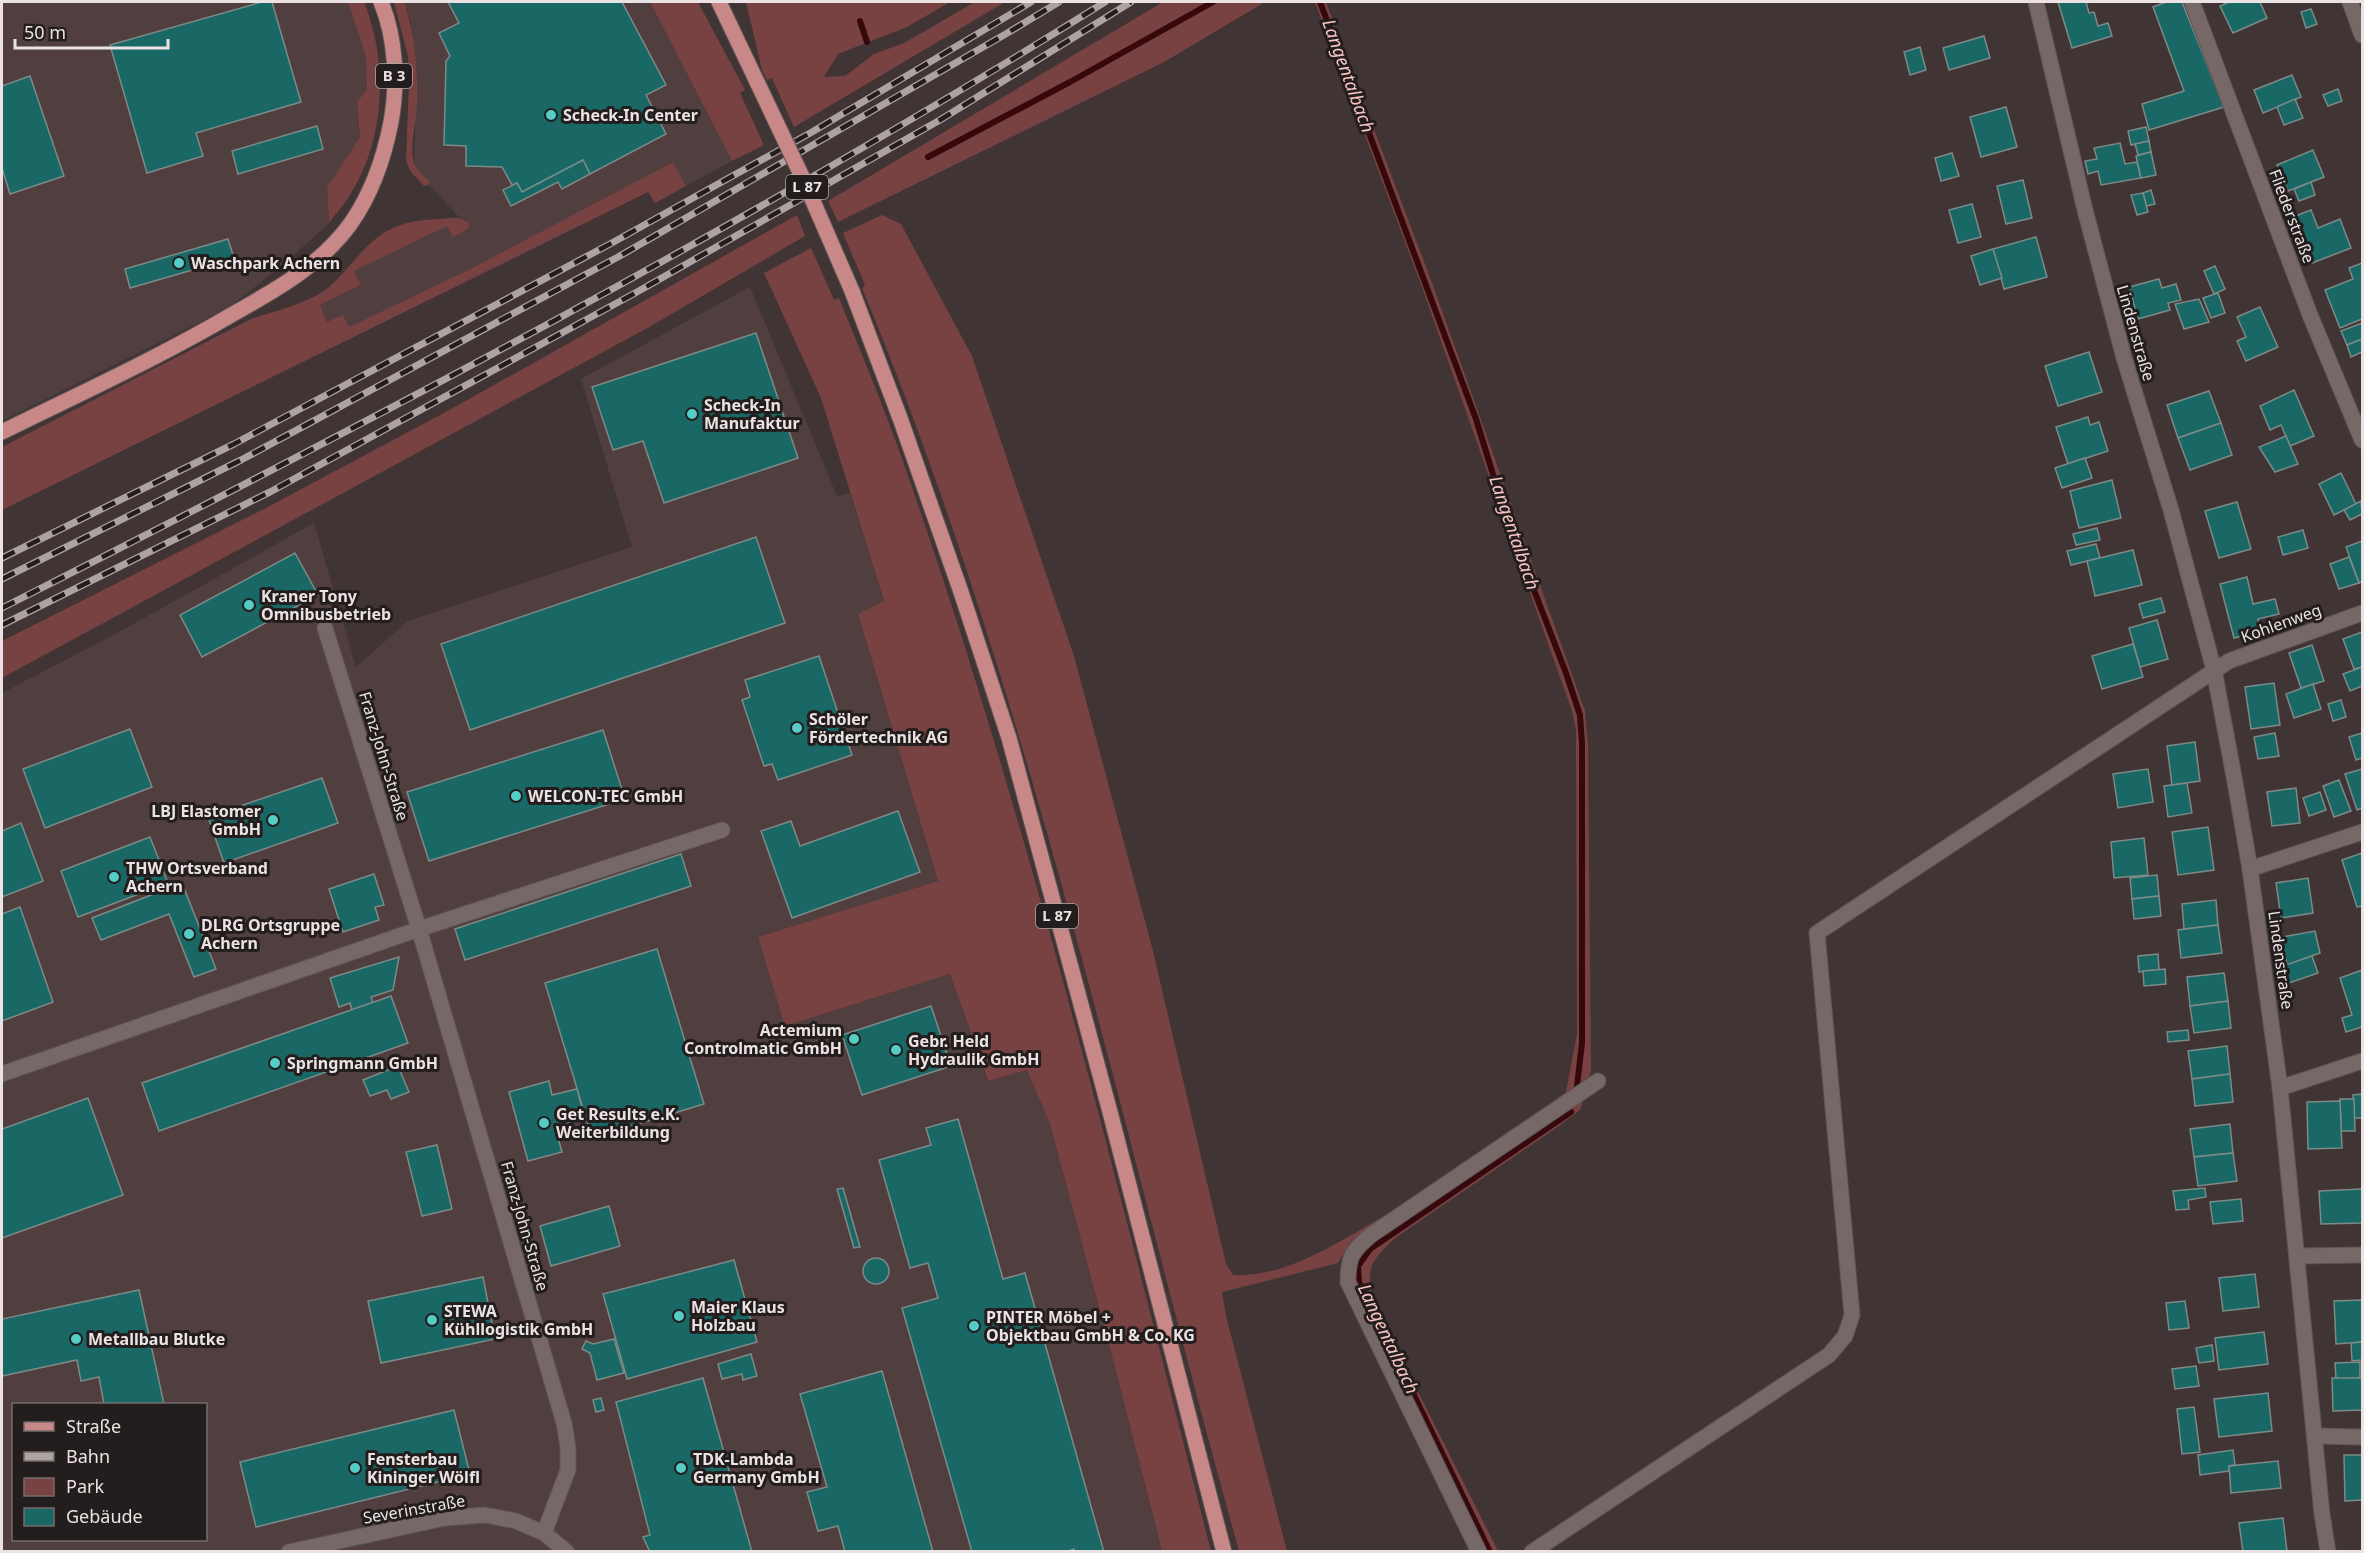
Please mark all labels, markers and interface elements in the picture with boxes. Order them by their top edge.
scale bar [15,12,168,50]
water label: Langentalbach [1317,16,1381,136]
text: 50 m [24,20,66,44]
road number: B 3 [376,64,412,88]
place label: Scheck-In Center [563,104,698,126]
marker: Scheck-In Center [544,108,558,122]
street label: Fliederstraße [2264,166,2320,266]
road number: L 87 [786,175,828,199]
place label: Waschpark Achern [191,252,340,274]
marker: Waschpark Achern [172,256,186,270]
street label: Lindenstraße [2112,282,2160,384]
place label: Scheck-In Manufaktur [704,394,800,434]
marker: Scheck-In Manufaktur [685,407,699,421]
water label: Langentalbach [1484,472,1546,593]
place label: Kraner Tony Omnibusbetrieb [261,585,391,625]
marker: Kraner Tony Omnibusbetrieb [242,598,256,612]
street label: Kohlenweg [2238,598,2324,648]
street label: Franz-John-Straße [354,689,414,823]
place label: Schöler Fördertechnik AG [809,708,948,748]
marker: Schöler Fördertechnik AG [790,721,804,735]
place label: WELCON-TEC GmbH [528,785,683,807]
marker: WELCON-TEC GmbH [509,789,523,803]
place label: LBJ Elastomer GmbH [151,800,261,840]
marker: LBJ Elastomer GmbH [266,813,280,827]
place label: THW Ortsverband Achern [126,857,268,897]
marker: THW Ortsverband Achern [107,870,121,884]
road number: L 87 [1036,904,1078,928]
street label: Lindenstraße [2263,909,2299,1011]
place label: DLRG Ortsgruppe Achern [201,914,340,954]
marker: DLRG Ortsgruppe Achern [182,927,196,941]
place label: Actemium Controlmatic GmbH [684,1019,842,1059]
place label: Gebr. Held Hydraulik GmbH [908,1030,1039,1070]
marker: Actemium Controlmatic GmbH [847,1032,861,1046]
marker: Gebr. Held Hydraulik GmbH [889,1043,903,1057]
place label: Springmann GmbH [287,1052,438,1074]
marker: Springmann GmbH [268,1056,282,1070]
place label: Get Results e.K. Weiterbildung [556,1103,680,1143]
marker: Get Results e.K. Weiterbildung [537,1116,551,1130]
street label: Franz-John-Straße [496,1159,554,1293]
water label: Langentalbach [1353,1280,1425,1398]
place label: Maier Klaus Holzbau [691,1296,785,1336]
place label: STEWA Kühllogistik GmbH [444,1300,593,1340]
place label: PINTER Möbel + Objektbau GmbH & Co. KG [986,1306,1195,1346]
marker: Maier Klaus Holzbau [672,1309,686,1323]
marker: STEWA Kühllogistik GmbH [425,1313,439,1327]
marker: PINTER Möbel + Objektbau GmbH & Co. KG [967,1319,981,1333]
place label: Metallbau Blutke [88,1328,225,1350]
marker: Metallbau Blutke [69,1332,83,1346]
legend [12,1403,207,1541]
text: Straße [66,1414,121,1438]
text: Bahn [66,1444,110,1468]
place label: Fensterbau Kininger Wölfl [367,1448,480,1488]
place label: TDK-Lambda Germany GmbH [693,1448,820,1488]
marker: Fensterbau Kininger Wölfl [348,1461,362,1475]
marker: TDK-Lambda Germany GmbH [674,1461,688,1475]
text: Park [66,1474,104,1498]
street label: Severinstraße [361,1489,467,1529]
text: Gebäude [66,1504,143,1528]

